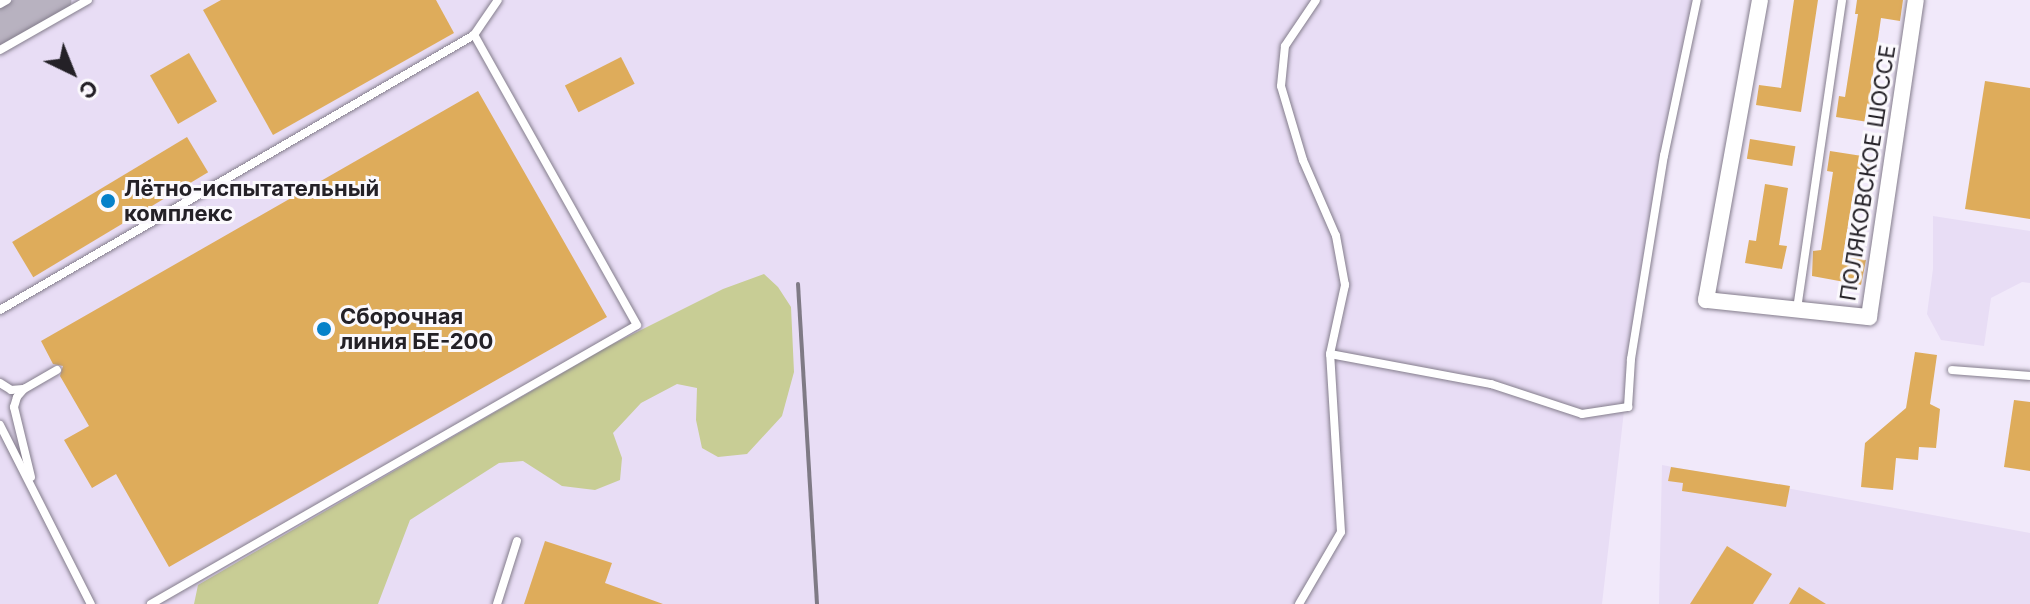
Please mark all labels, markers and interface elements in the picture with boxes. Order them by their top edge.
north arrow [32,32,112,112]
street label: ПОЛЯКОВСКОЕ ШОССЕ [1835,43,1901,303]
text: С [74,74,103,105]
place label: Лётно-испытательный комплекс [124,175,379,226]
marker: Лётно-испытательный комплекс [99,192,117,210]
place label: Сборочная линия БЕ-200 [340,303,493,354]
marker: Сборочная линия БЕ-200 [315,320,333,338]

